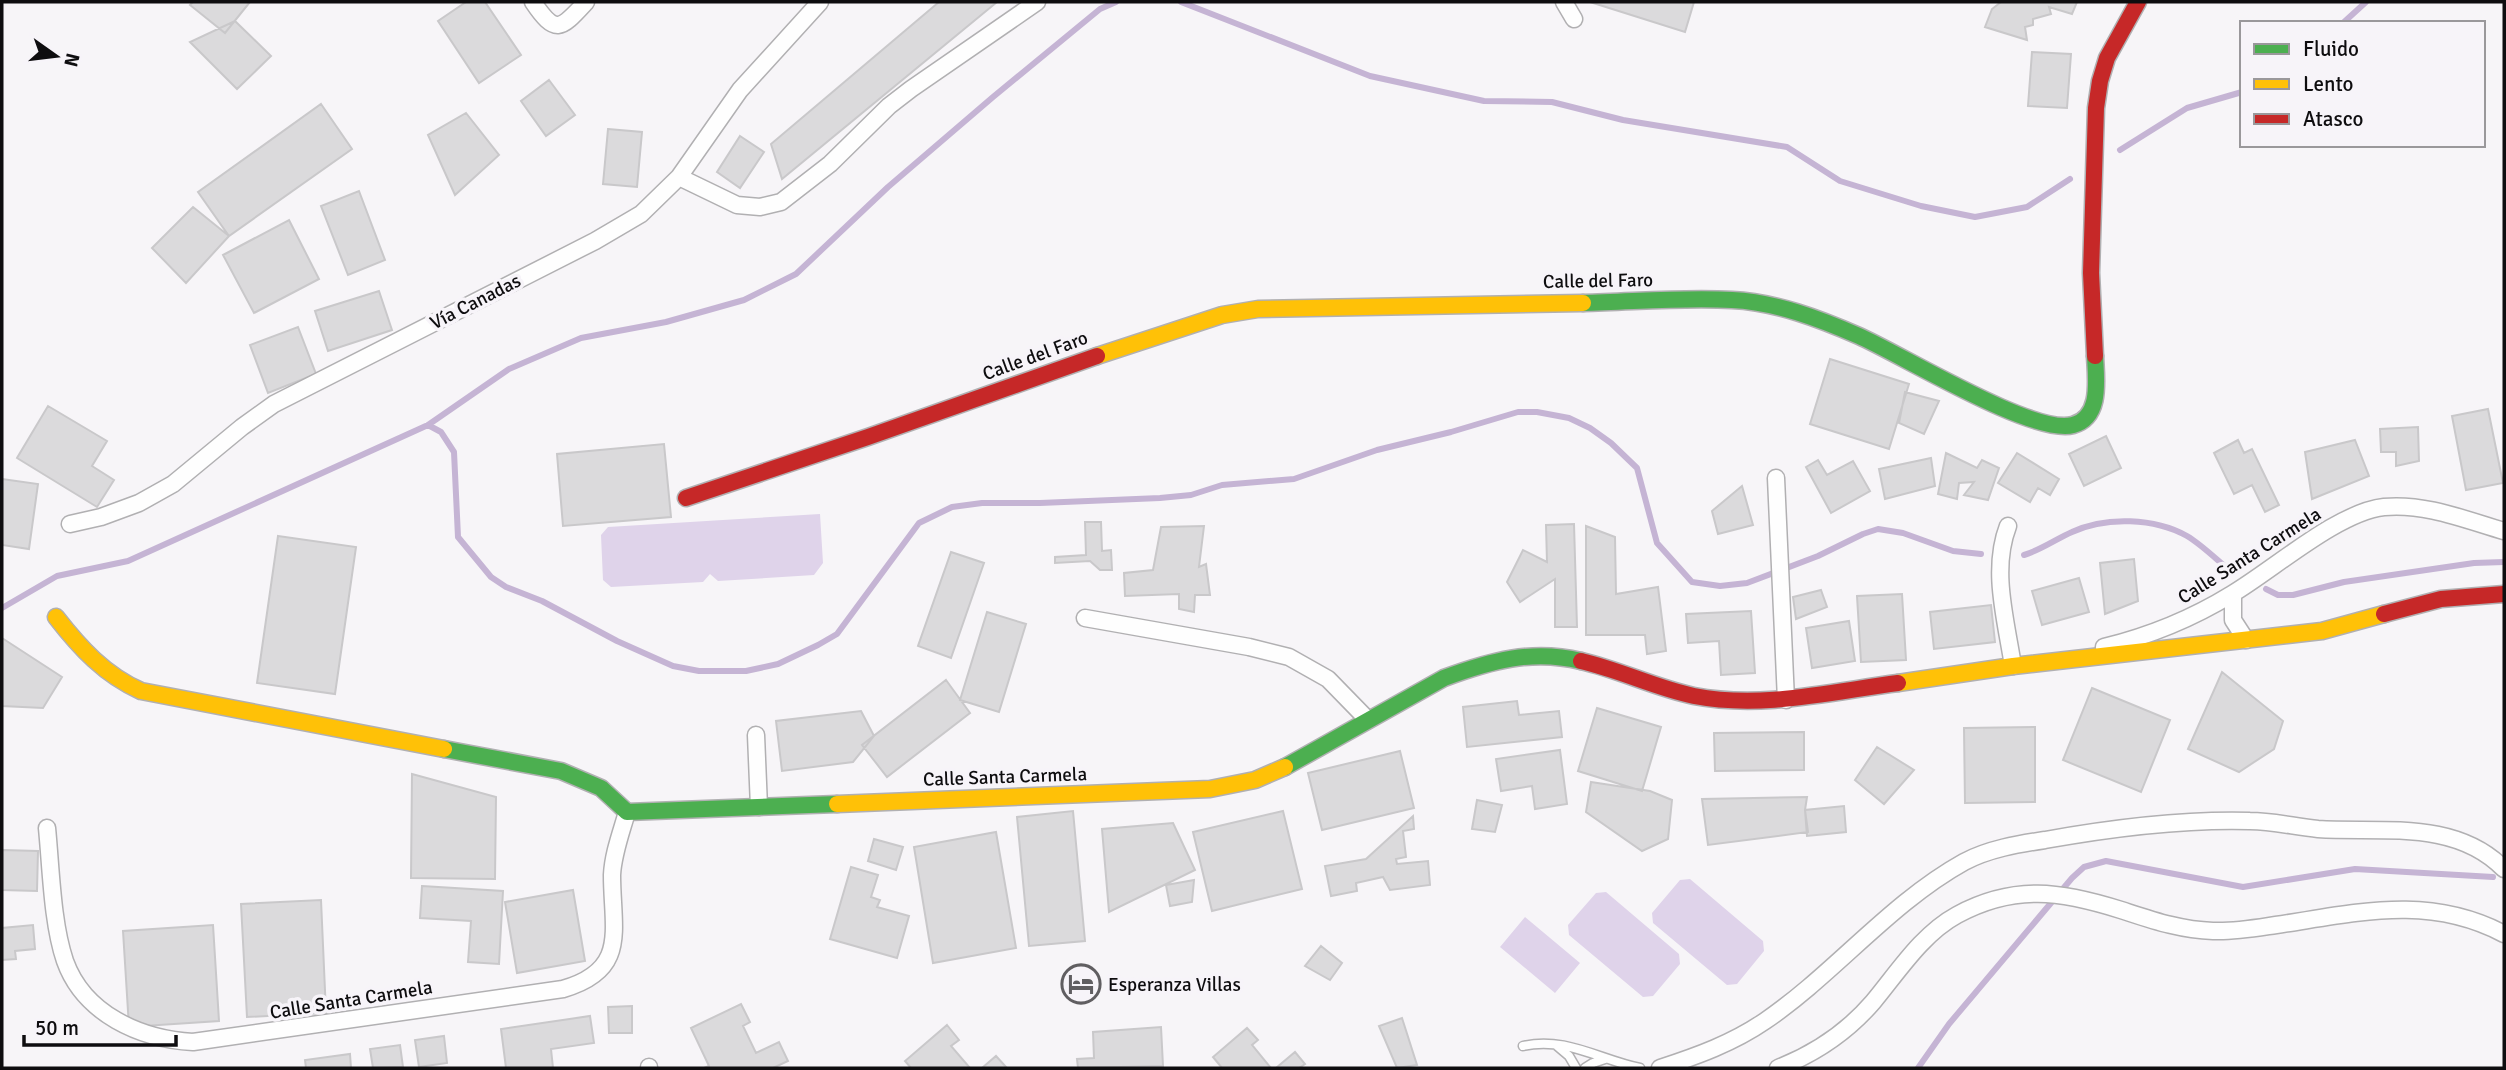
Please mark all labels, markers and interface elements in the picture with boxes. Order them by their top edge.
north arrow [21,21,91,91]
legend [2240,21,2485,147]
text: Fluido [2303,36,2359,62]
text: N [58,51,85,69]
text: Lento [2303,71,2353,97]
text: Atasco [2303,106,2363,132]
street label: Calle del Faro [1543,268,1653,294]
street label: Vía Canadas [426,269,525,335]
street label: Calle del Faro [979,326,1091,386]
street label: Calle Santa Carmela [2173,502,2326,610]
street label: Calle Santa Carmela [923,762,1088,792]
hotel icon: Esperanza Villas [1060,963,1102,1005]
place label: Esperanza Villas [1108,973,1241,997]
street label: Calle Santa Carmela [268,975,434,1025]
scale bar [24,1004,177,1048]
text: 50 m [35,1015,79,1041]

